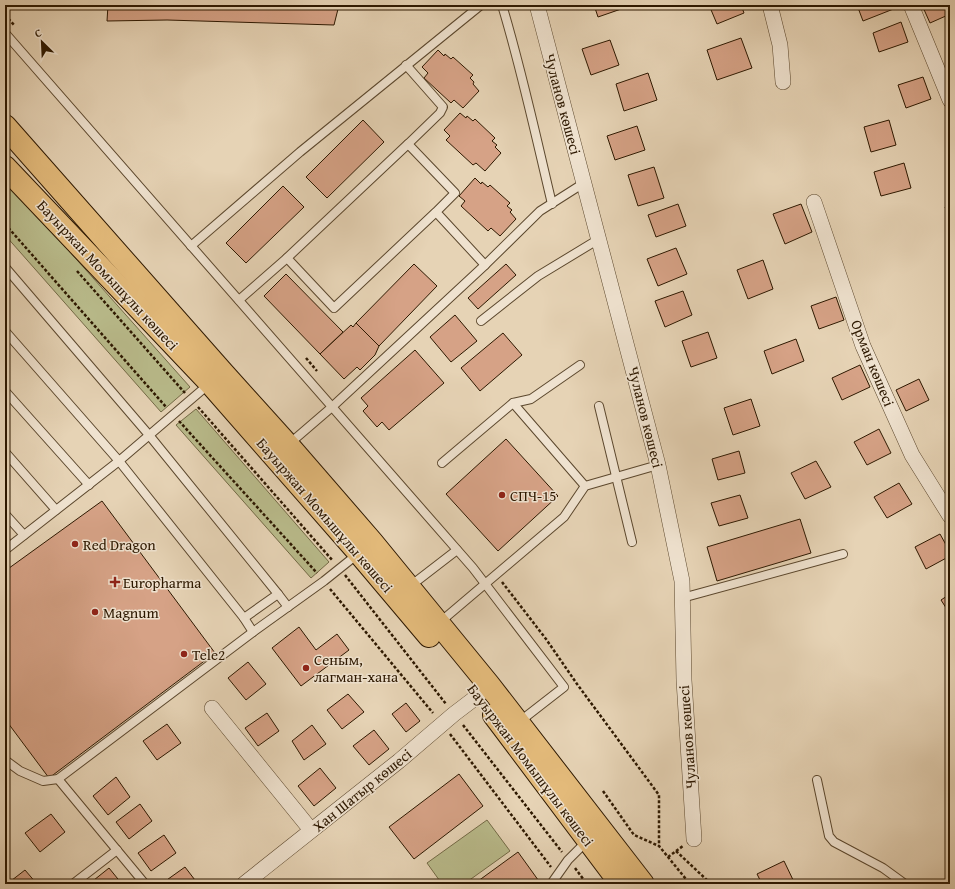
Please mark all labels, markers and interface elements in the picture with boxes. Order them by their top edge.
north arrow [22,22,62,62]
text: С [32,24,44,41]
street label: Чуланов көшесі [539,51,587,157]
street label: Бауыржан Момышұлы көшесі [33,195,183,355]
street label: Орман көшесі [846,316,900,410]
street label: Чуланов көшесі [623,364,669,470]
street label: Бауыржан Момышұлы көшесі [252,433,398,597]
place label: СПЧ-15 [510,485,557,506]
marker: СПЧ-15 [497,490,507,500]
place label: Red Dragon [83,534,156,555]
marker: Red Dragon [70,539,80,549]
place label: Europharma [123,572,201,593]
marker: Europharma [110,577,120,587]
place label: Magnum [103,602,159,623]
marker: Magnum [90,607,100,617]
place label: Tele2 [192,644,225,665]
marker: Tele2 [179,649,189,659]
place label: Сеным, лагман-хана [314,649,399,687]
marker: Сеным, лагман-хана [301,663,311,673]
street label: Бауыржан Момышұлы көшесі [463,679,599,851]
street label: Чуланов көшесі [673,684,701,790]
street label: Хан Шатыр көшесі [308,743,416,837]

